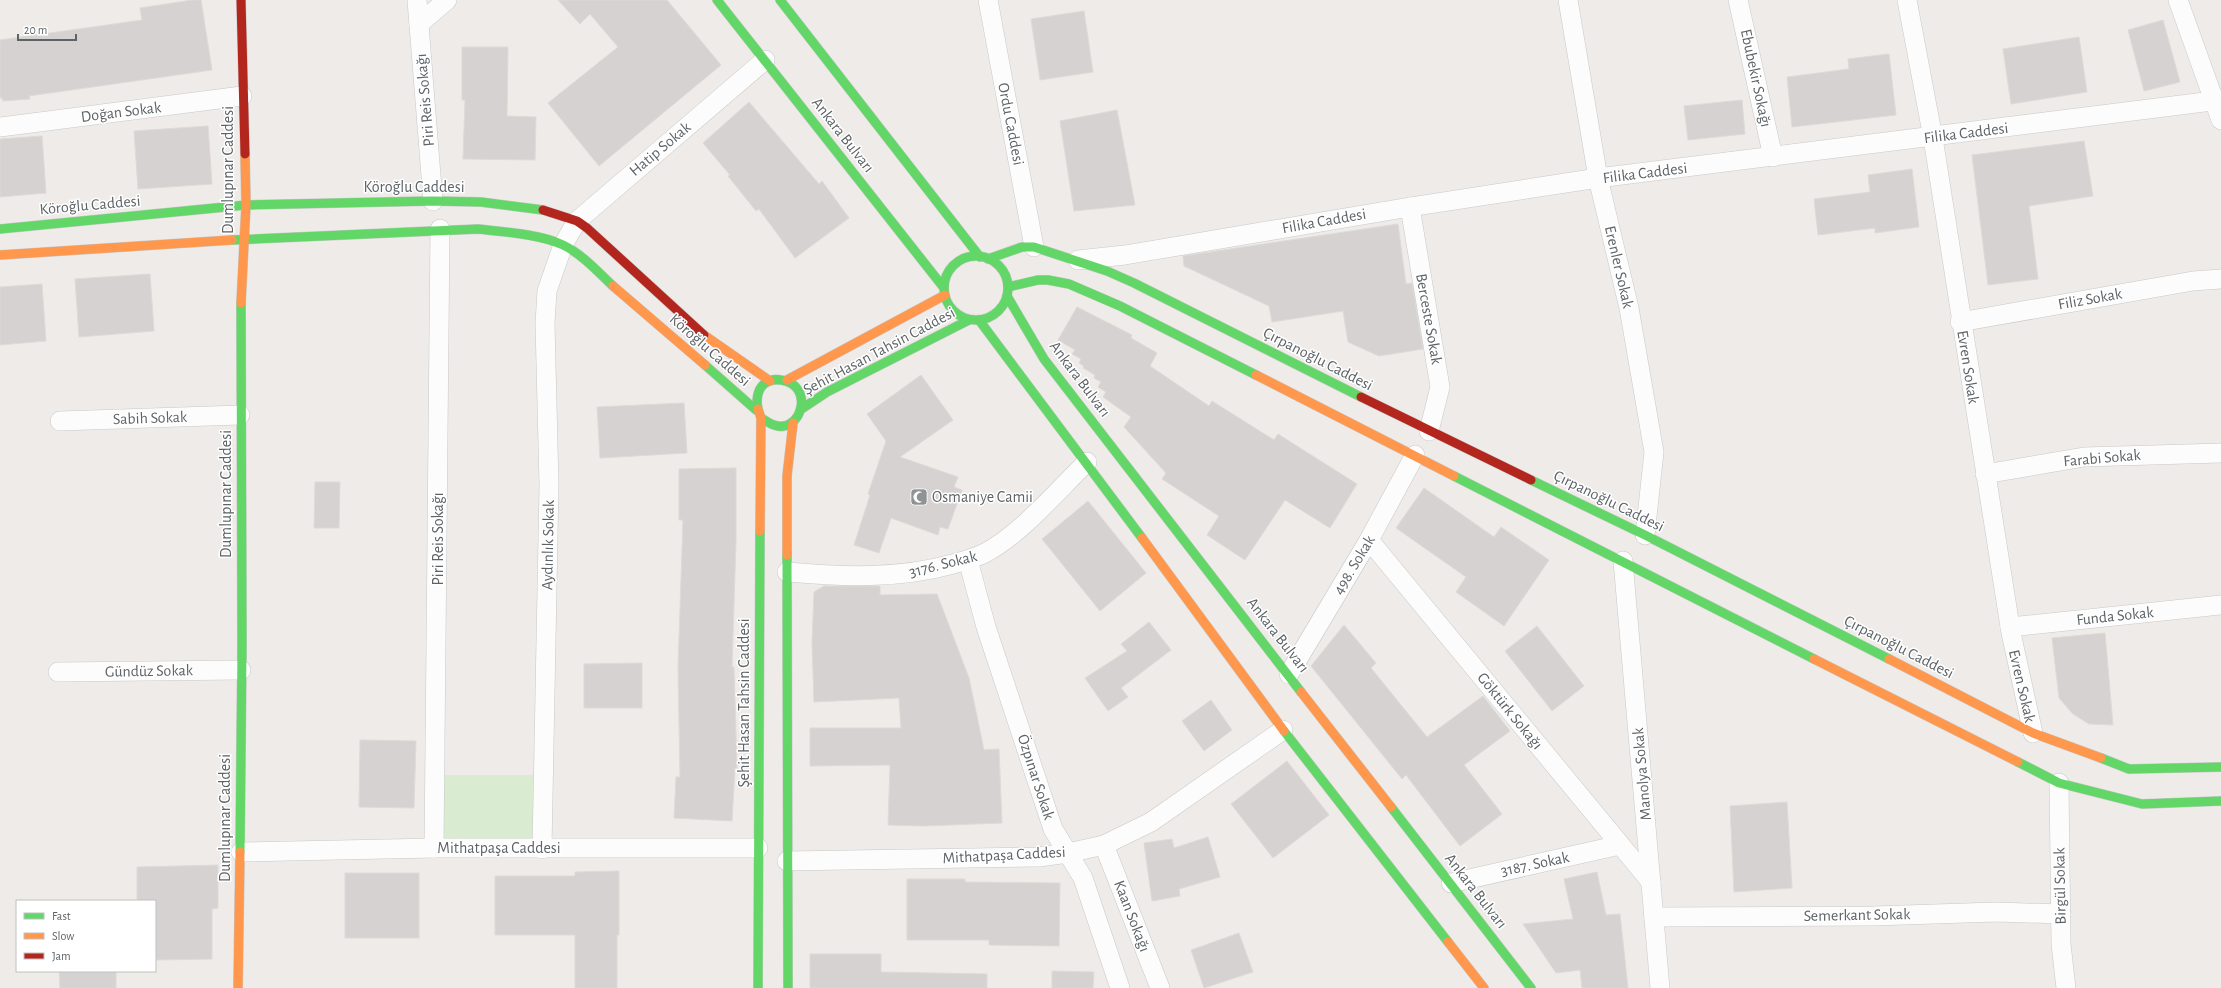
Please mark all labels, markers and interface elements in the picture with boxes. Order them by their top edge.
scale bar [18,16,76,42]
text: 20 m [24,24,47,36]
street label: Ebubekir Sokağı [1738,28,1774,128]
street label: Piri Reis Sokağı [413,53,437,147]
street label: Ordu Caddesi [995,81,1027,167]
street label: Ankara Bulvarı [809,95,877,175]
street label: Doğan Sokak [80,99,163,125]
street label: Dumlupınar Caddesi [220,106,236,234]
street label: Hatip Sokak [626,118,694,179]
street label: Filika Caddesi [1923,120,2009,146]
street label: Filika Caddesi [1602,160,1688,186]
street label: Köroğlu Caddesi [363,179,465,195]
street label: Köroğlu Caddesi [39,193,141,217]
street label: Filika Caddesi [1281,206,1367,236]
street label: Erenler Sokak [1602,224,1636,311]
street label: Berceste Sokak [1413,272,1445,366]
street label: Filiz Sokak [2057,285,2124,312]
street label: Şehit Hasan Tahsin Caddesi [801,304,957,398]
street label: Köroğlu Caddesi [667,311,753,389]
street label: Çırpanoğlu Caddesi [1261,324,1375,394]
street label: Evren Sokak [1954,329,1982,406]
street label: Ankara Bulvarı [1047,338,1113,420]
street label: Sabih Sokak [113,409,188,427]
street label: Dumlupınar Caddesi [218,430,234,558]
street label: Farabi Sokak [2063,447,2142,469]
street label: Çırpanoğlu Caddesi [1551,467,1667,535]
mosque icon: Osmaniye Camii [909,487,929,507]
place label: Osmaniye Camii [932,489,1033,506]
street label: Piri Reis Sokağı [430,492,446,586]
street label: Aydınlık Sokak [539,499,558,590]
street label: 498. Sokak [1330,532,1378,597]
street label: 3176. Sokak [907,548,979,580]
street label: Ankara Bulvarı [1244,595,1312,675]
street label: Funda Sokak [2076,604,2155,628]
street label: Çırpanoğlu Caddesi [1842,612,1956,682]
street label: Şehit Hasan Tahsin Caddesi [736,618,752,788]
street label: Evren Sokak [2006,648,2038,725]
street label: Gündüz Sokak [105,662,194,680]
street label: Göktürk Sokağı [1474,670,1546,752]
street label: Manolya Sokak [1630,726,1655,821]
street label: Özpınar Sokak [1015,732,1059,822]
street label: Dumlupınar Caddesi [217,754,233,882]
street label: Mithatpaşa Caddesi [437,840,561,856]
street label: Mithatpaşa Caddesi [942,844,1066,866]
street label: Birgül Sokak [2051,847,2069,925]
street label: 3187. Sokak [1499,849,1571,879]
street label: Ankara Bulvarı [1442,851,1510,931]
street label: Kaan Sokağı [1111,878,1153,954]
legend [16,900,156,972]
street label: Semerkant Sokak [1803,906,1911,924]
text: Fast [52,910,71,922]
text: Slow [52,930,74,942]
text: Jam [52,950,71,962]

